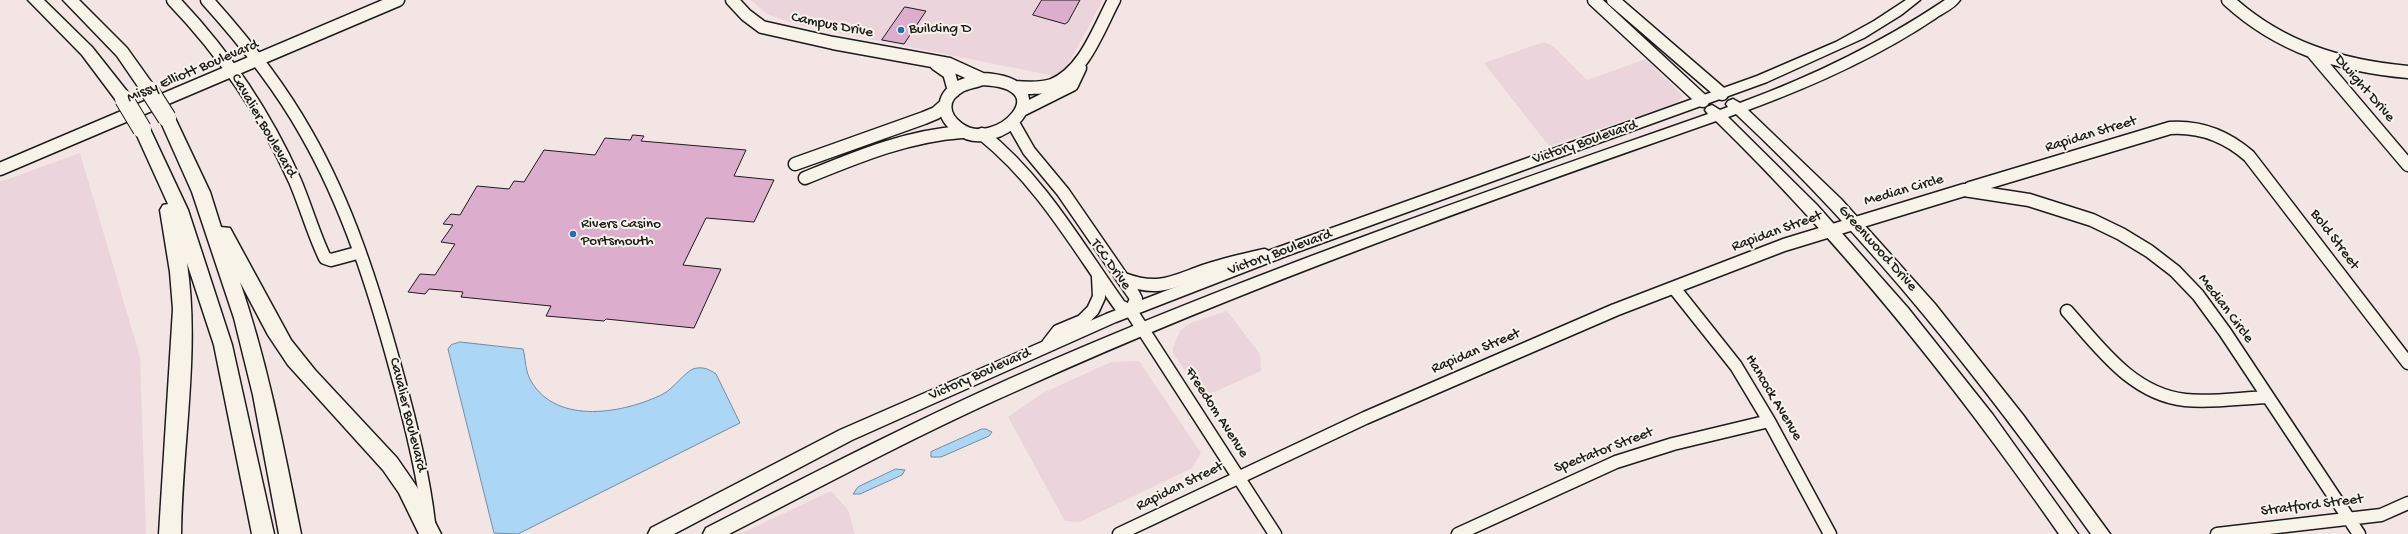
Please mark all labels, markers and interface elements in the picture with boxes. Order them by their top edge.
street label: Campus Drive [789,9,875,43]
place label: Building D [909,21,971,39]
marker: Building D [896,25,906,35]
street label: Missy Elliott Boulevard [125,36,261,108]
street label: Dwight Drive [2330,52,2398,126]
street label: Cavalier Boulevard [226,71,300,181]
street label: Rapidan Street [2043,113,2139,157]
street label: Victory Boulevard [1530,117,1640,169]
street label: Median Circle [1862,171,1946,211]
street label: Greenwood Drive [1834,202,1920,296]
street label: Bold Street [2305,206,2363,274]
street label: Rapidan Street [1729,207,1825,257]
place label: Rivers Casino Portsmouth [581,216,661,251]
street label: Victory Boulevard [1226,226,1334,280]
marker: Rivers Casino Portsmouth [568,229,578,239]
street label: TCC Drive [1086,236,1134,294]
street label: Median Circle [2193,271,2257,347]
street label: Rapidan Street [1429,325,1523,379]
street label: Victory Boulevard [926,345,1034,405]
street label: Hancock Avenue [1740,352,1806,444]
street label: Cavalier Boulevard [384,356,430,474]
street label: Freedom Avenue [1180,364,1252,462]
street label: Spectator Street [1552,424,1656,478]
street label: Rapidan Street [1134,458,1226,516]
street label: Stratford Street [2260,491,2364,521]

